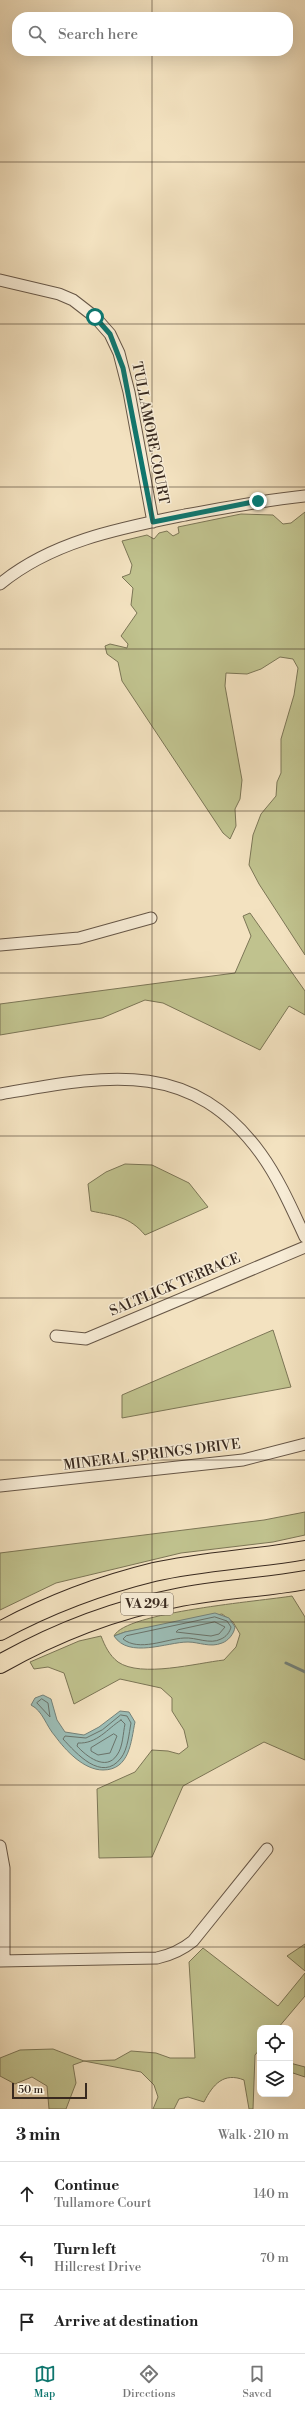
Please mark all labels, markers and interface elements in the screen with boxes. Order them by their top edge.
search box [12,12,293,56]
icon: search [26,23,48,45]
text: Search here [58,25,138,44]
route start [86,308,104,326]
street label: TULLAMORE COURT [127,360,173,506]
route end [249,492,267,510]
street label: SALTLICK TERRACE [107,1249,243,1321]
street label: MINERAL SPRINGS DRIVE [62,1435,242,1475]
road number: VA 294 [121,1593,173,1615]
map controls [257,2025,293,2097]
button: locate [257,2025,293,2061]
button: layers [257,2061,293,2097]
scale bar [12,2081,87,2100]
text: 50 m [18,2083,43,2097]
text: 3 min [16,2124,60,2146]
text: Walk · 210 m [218,2127,289,2143]
text: Continue [54,2176,119,2195]
icon: ahead [16,2183,38,2205]
text: 140 m [253,2186,289,2202]
text: Tullamore Court [54,2195,151,2211]
text: Turn left [54,2240,116,2259]
icon: left [16,2247,38,2269]
text: 70 m [260,2250,289,2266]
text: Hillcrest Drive [54,2259,141,2275]
icon: arrive [16,2311,38,2333]
text: Arrive at destination [54,2312,198,2331]
tab: Map [34,2363,56,2401]
tab: Directions [123,2363,176,2401]
tab: Saved [243,2363,271,2401]

